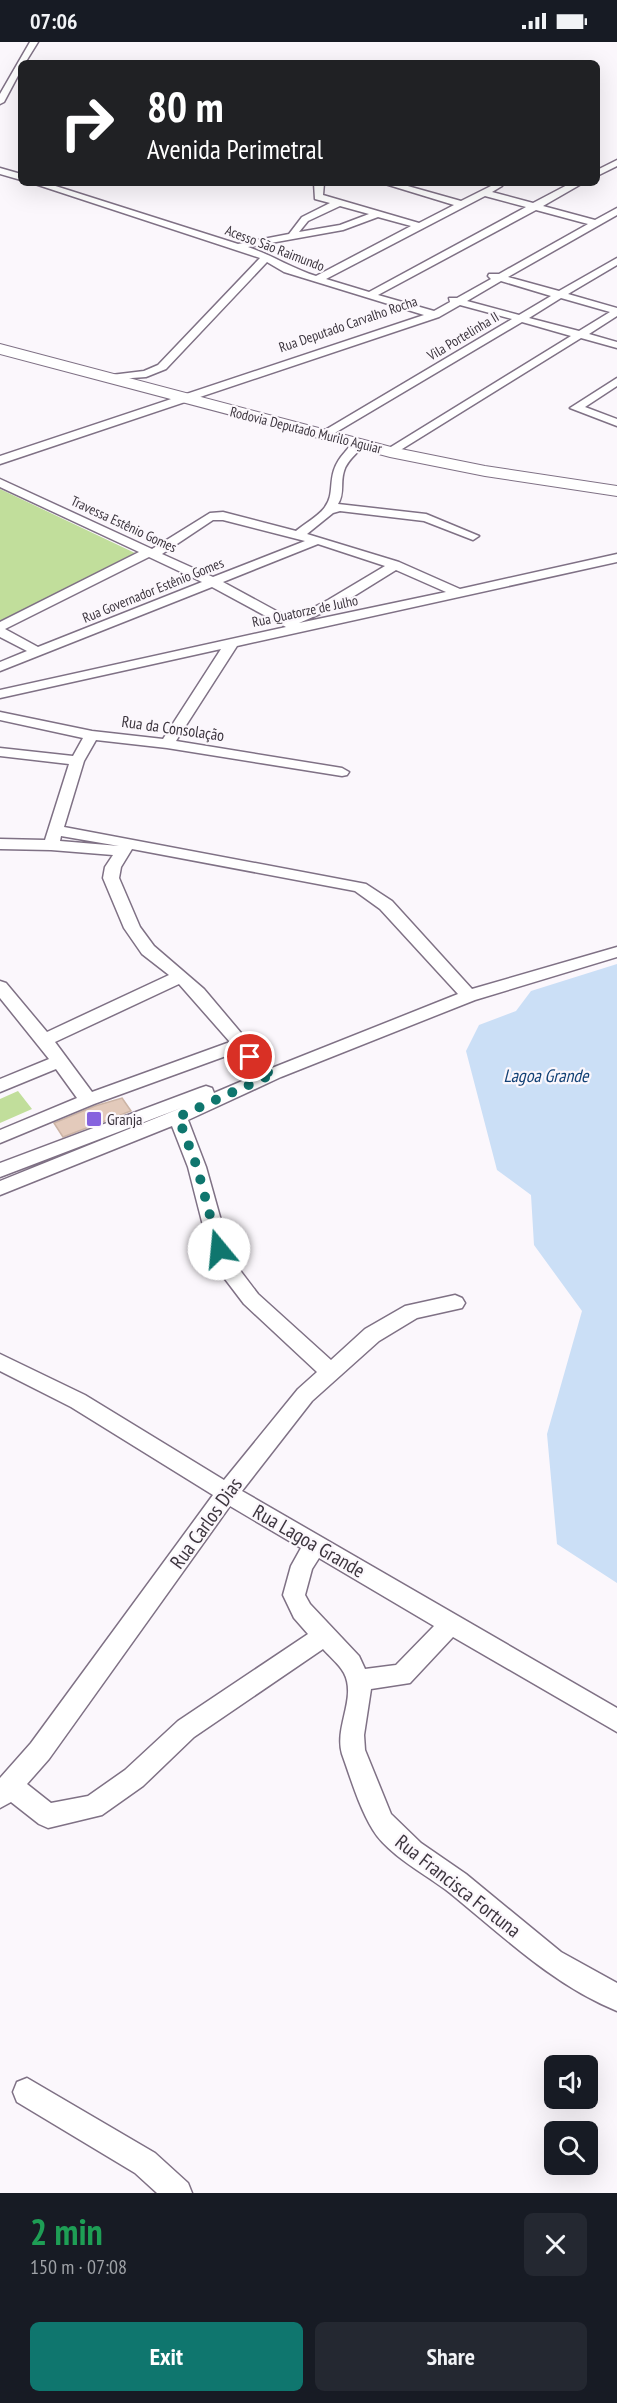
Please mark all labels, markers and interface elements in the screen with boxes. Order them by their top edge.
text: 07:06 [30,7,78,35]
text: 80 m [147,79,224,134]
icon: right [48,84,126,162]
text: Avenida Perimetral [147,132,323,166]
street label: Acesso São Raimundo [223,221,327,275]
street label: Rua Deputado Carvalho Rocha [276,292,420,356]
street label: Vila Portelinha II [423,308,502,365]
street label: Rodovia Deputado Murilo Aguiar [228,402,384,458]
street label: Travessa Estênio Gomes [68,492,180,557]
street label: Rua Governador Estênio Gomes [80,553,227,627]
street label: Rua Quatorze de Julho [250,591,360,631]
street label: Rua da Consolação [120,711,226,745]
pin [224,1031,275,1082]
icon: arrive [233,1040,266,1073]
water label: Lagoa Grande [503,1064,590,1087]
place label: Granja [107,1109,143,1129]
marker: Granja [85,1110,103,1128]
position arrow [187,1217,251,1281]
street label: Rua Carlos Dias [164,1472,248,1574]
street label: Rua Lagoa Grande [248,1498,370,1584]
street label: Rua Francisca Fortuna [390,1829,526,1943]
map controls [544,2055,598,2175]
button: sound [544,2055,598,2109]
button: search [544,2121,598,2175]
text: 2 min [30,2208,103,2255]
button: close [524,2213,587,2276]
text: 150 m · 07:08 [30,2254,127,2280]
button: Exit [30,2322,303,2391]
button: Share [315,2322,587,2391]

